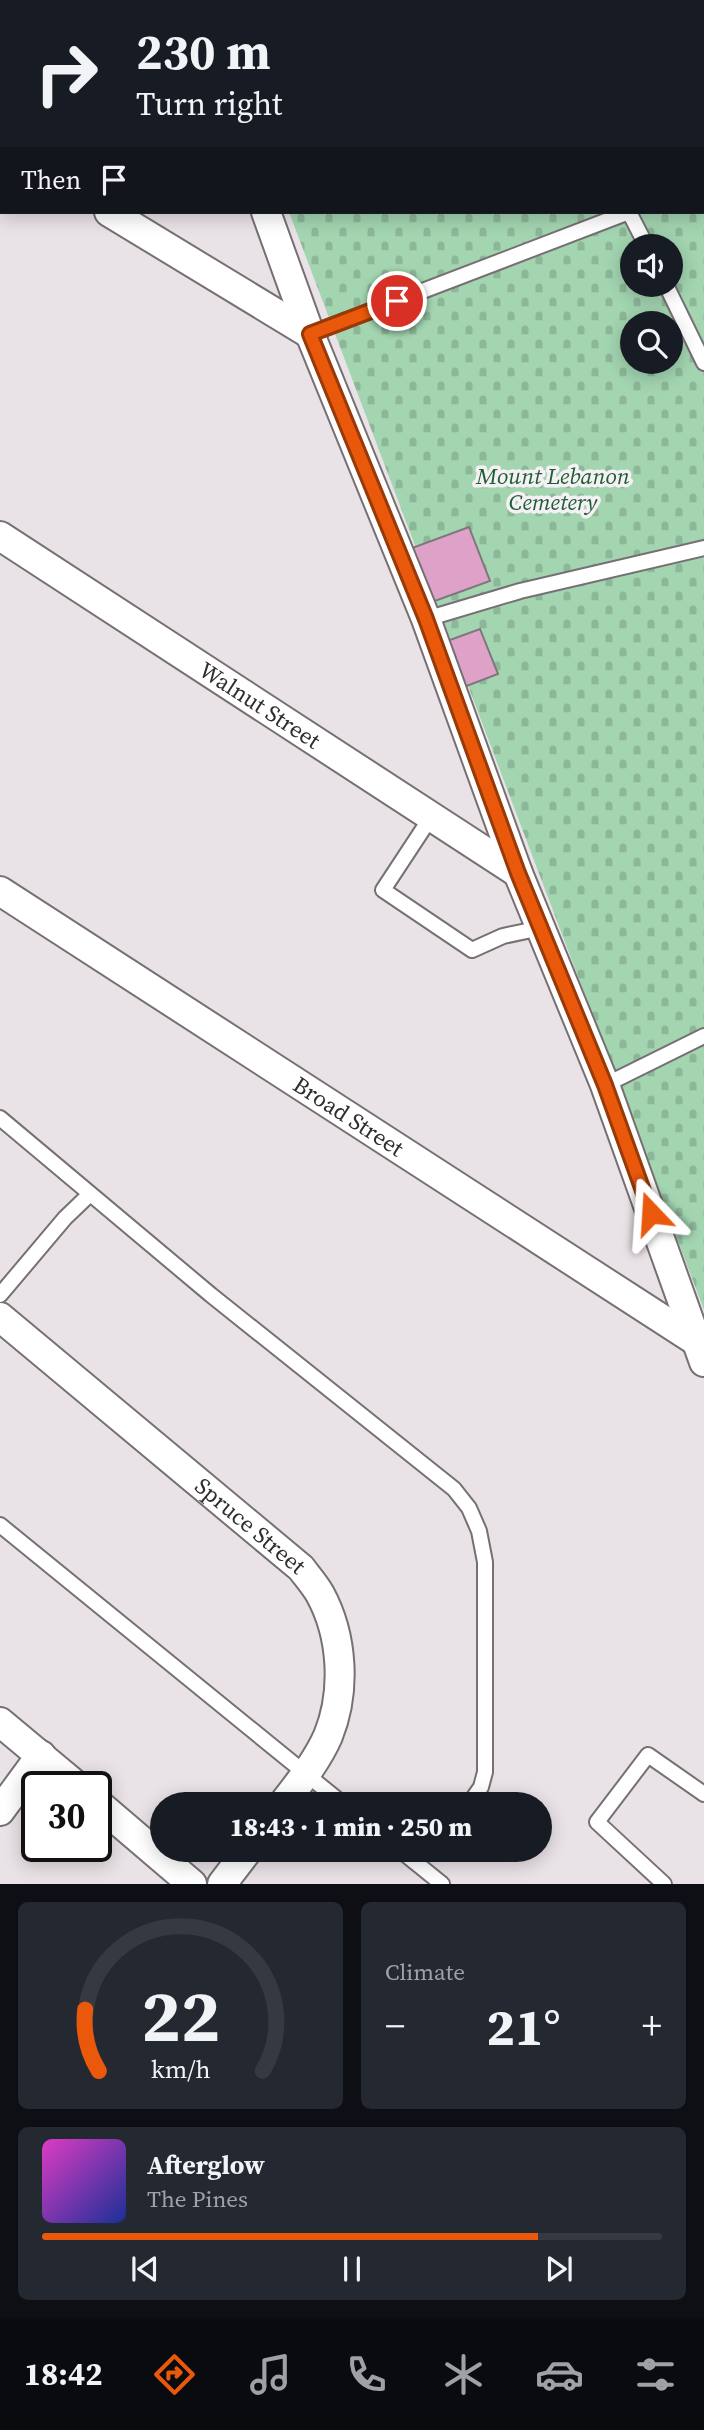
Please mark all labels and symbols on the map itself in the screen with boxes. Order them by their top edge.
pin [367,271,427,331]
park label: Mount Lebanon Cemetery [475,460,630,518]
street label: Walnut Street [193,654,327,757]
street label: Broad Street [287,1069,411,1164]
position arrow [614,1176,688,1250]
street label: Spruce Street [188,1470,313,1582]
speed limit sign: 30 [21,1771,112,1862]

